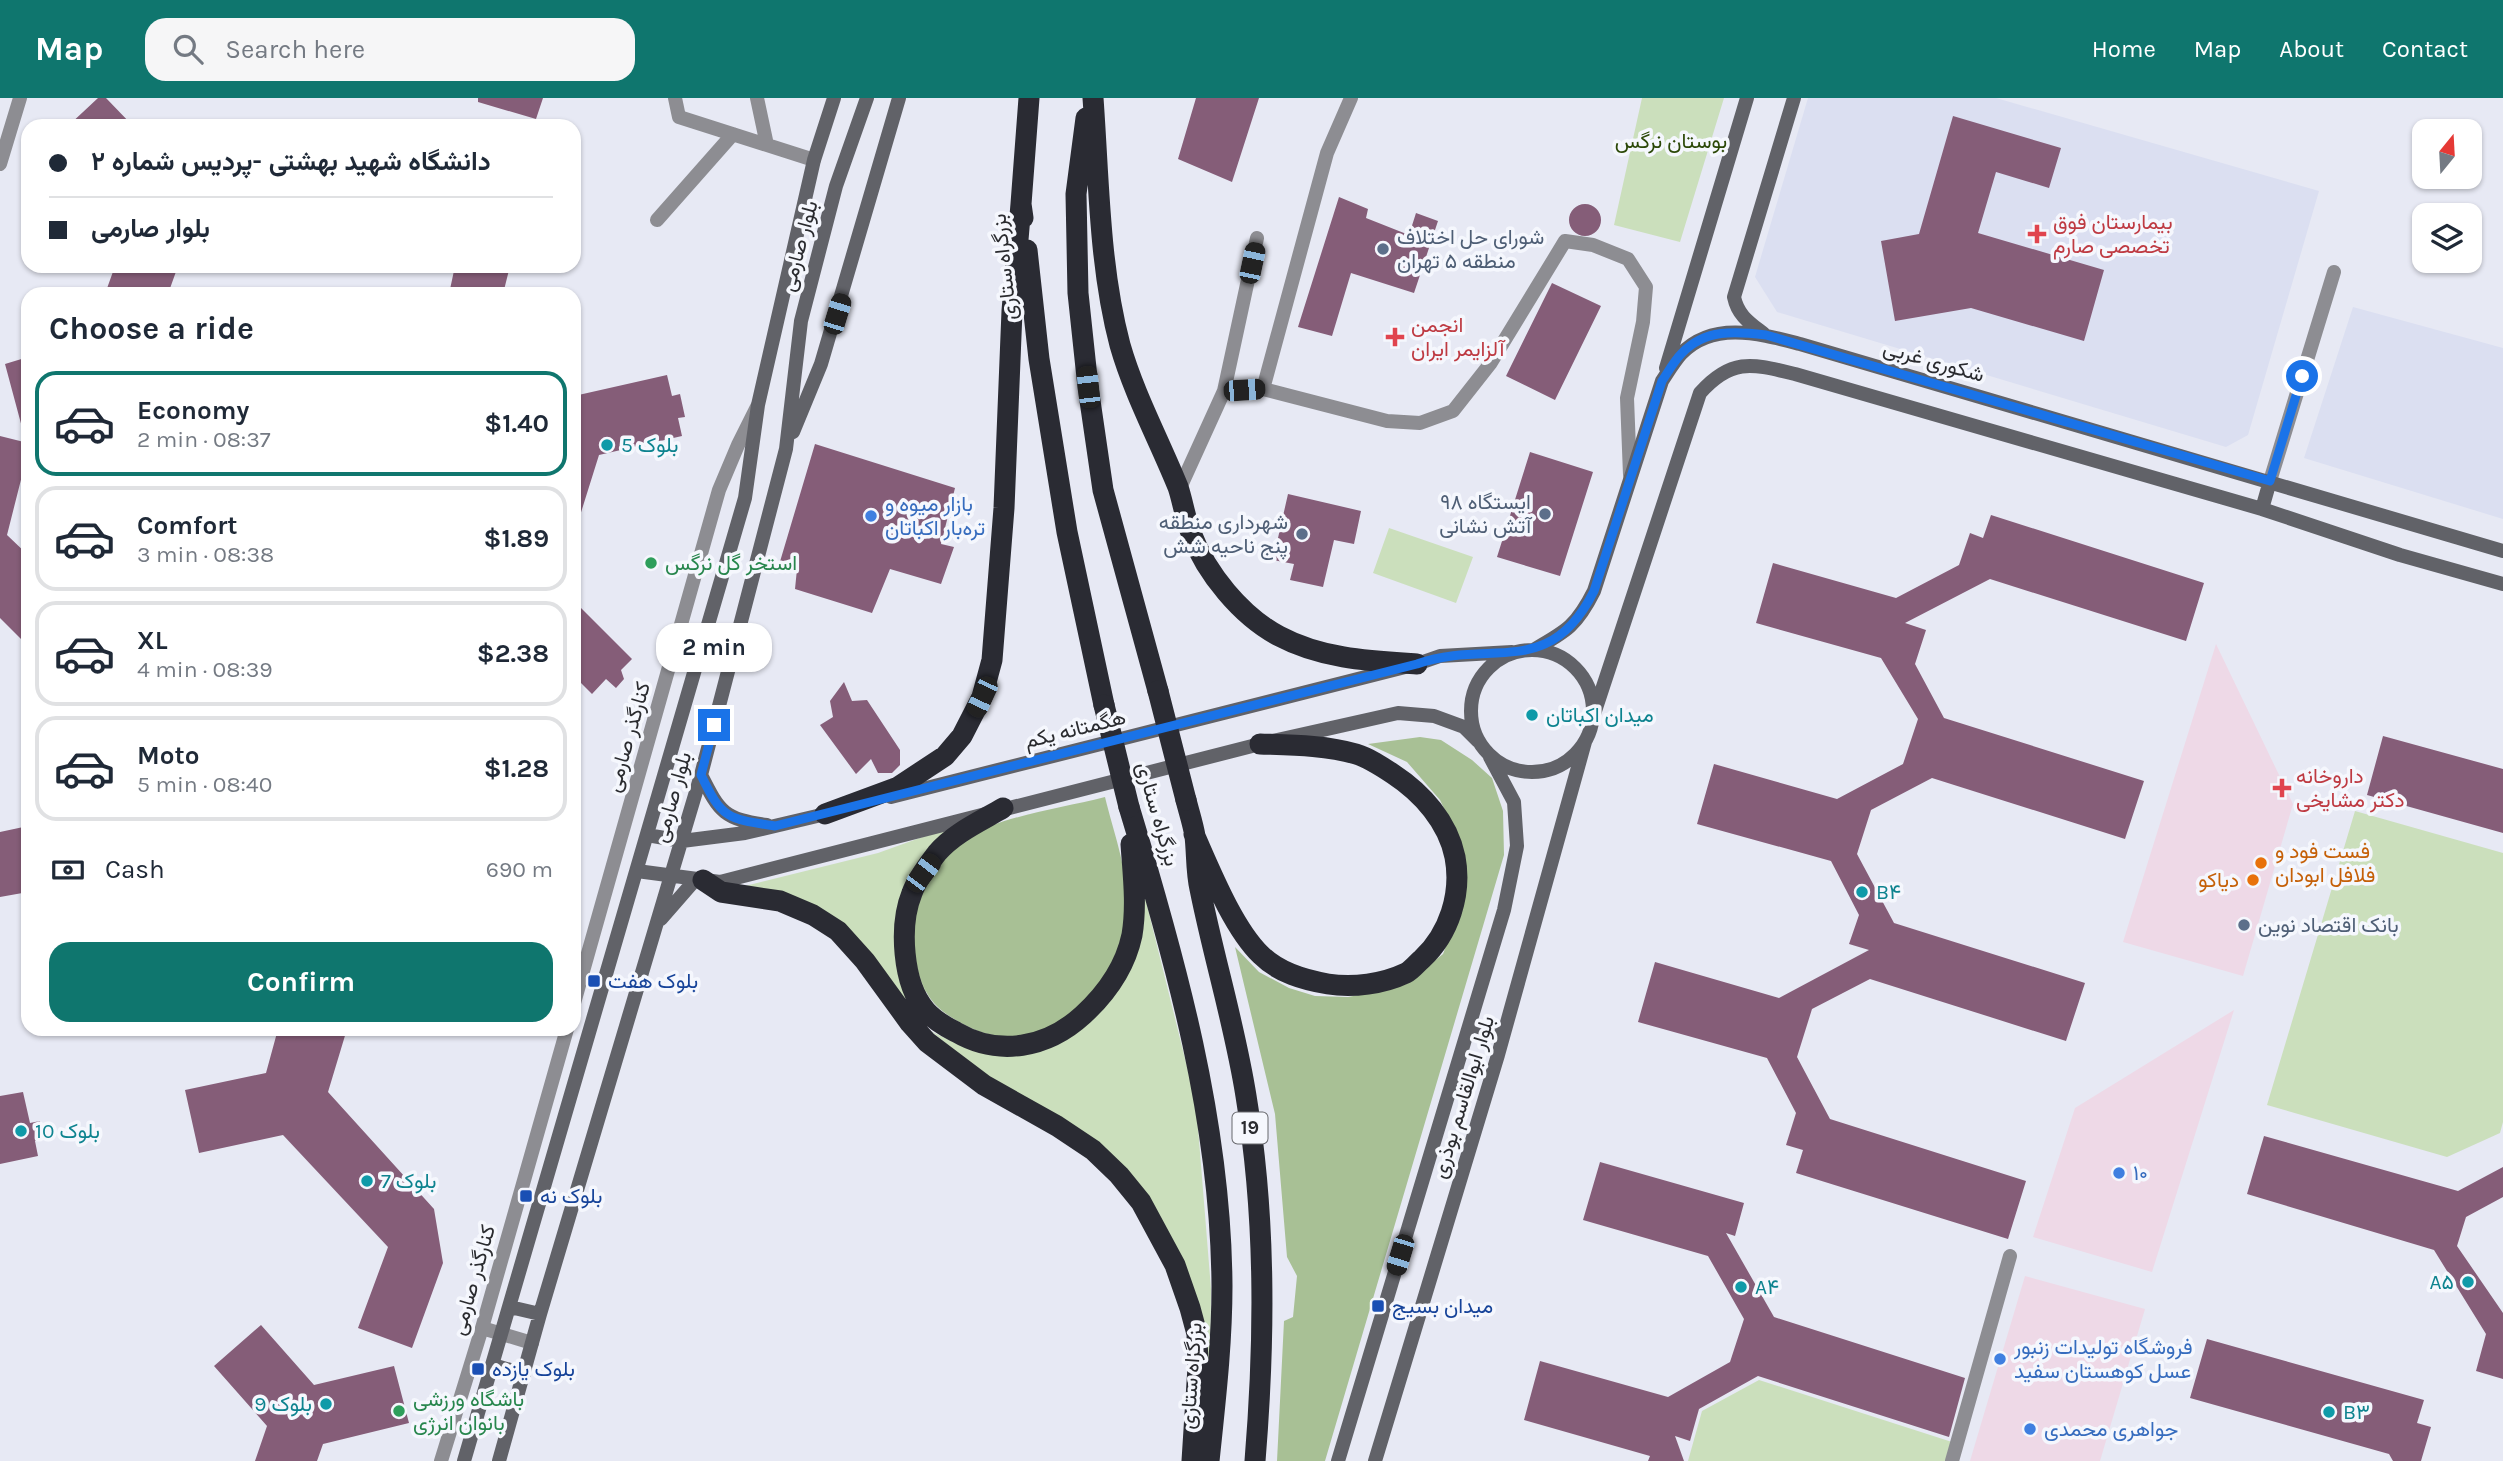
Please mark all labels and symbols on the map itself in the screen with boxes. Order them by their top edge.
north arrow [2412,119,2482,189]
park label: بوستان نرگس [1615,129,1727,154]
street label: بلوار صارمی [775,198,824,294]
place label: بیمارستان فوق تخصصی صارم [2053,210,2173,260]
street label: بزرگراه ستاری [986,212,1023,321]
marker: بیمارستان فوق تخصصی صارم [2027,224,2047,244]
place label: شورای حل اختلاف منطقه ۵ تهران [1397,225,1544,274]
car [1238,240,1267,286]
marker: شورای حل اختلاف منطقه ۵ تهران [1375,241,1391,257]
car [821,291,854,337]
place label: انجمن آلزایمر ایران [1411,313,1507,362]
marker: انجمن آلزایمر ایران [1385,327,1405,347]
street label: شکوری غربی [1880,335,1987,388]
route start [2286,360,2318,392]
car [1076,365,1101,409]
car [1223,378,1266,402]
place label: بلوک 5 [621,433,678,458]
marker: بلوک 5 [599,437,615,453]
place label: ایستگاه ۹۸ آتش نشانی [1439,490,1533,538]
place label: بازار میوه و تره‌بار اکباتان [885,492,985,541]
marker: ایستگاه ۹۸ آتش نشانی [1537,506,1553,522]
marker: بازار میوه و تره‌بار اکباتان [863,508,879,524]
place label: شهرداری منطقه پنج ناحیه شش [1159,510,1288,560]
marker: شهرداری منطقه پنج ناحیه شش [1294,526,1310,542]
place label: استخر گل نرگس [665,551,797,576]
marker: استخر گل نرگس [643,555,659,571]
callout: 2 min [656,624,772,672]
car [964,674,1001,720]
street label: کنارگذر صارمی [601,679,656,795]
place label: میدان اکباتان [1546,703,1654,727]
street label: هگمتانه یکم [1022,705,1129,755]
marker: میدان اکباتان [1524,707,1540,723]
route end [698,709,730,741]
street label: بلوار صارمی [648,749,697,845]
street label: بزرگراه ستاری [1131,759,1184,869]
place label: داروخانه دکتر مشایخی [2296,764,2405,813]
marker: داروخانه دکتر مشایخی [2274,780,2290,796]
place label: فست فود و فلافل ابودان [2275,839,2375,888]
car [902,850,945,896]
marker: فست فود و فلافل ابودان [2253,855,2269,871]
place label: دیاکو [2198,868,2239,893]
marker: دیاکو [2245,872,2261,888]
place label: B۴ [1876,880,1901,904]
marker: B۴ [1854,884,1870,900]
place label: بانک اقتصاد نوین [2258,913,2399,938]
marker: بانک اقتصاد نوین [2236,917,2252,933]
place label: بلوک هفت [608,969,698,994]
marker: بلوک هفت [586,973,602,989]
street label: بلوار ابوالقاسم بوذری [1427,1013,1501,1182]
road number: 19 [1232,1112,1268,1144]
place label: بلوک 10 [35,1119,100,1144]
marker: بلوک 10 [13,1123,29,1139]
place label: ۱۰ [2133,1161,2148,1185]
marker: ۱۰ [2111,1165,2127,1181]
place label: بلوک 7 [381,1169,436,1194]
marker: بلوک 7 [359,1173,375,1189]
place label: بلوک نه [540,1184,602,1209]
marker: بلوک نه [518,1188,534,1204]
street label: کنارگذر صارمی [446,1222,501,1338]
car [1384,1232,1417,1278]
place label: A۵ [2430,1270,2454,1294]
marker: A۵ [2460,1274,2476,1290]
place label: A۴ [1755,1275,1779,1299]
marker: A۴ [1733,1279,1749,1295]
place label: میدان بسیج [1392,1294,1493,1320]
marker: میدان بسیج [1370,1298,1386,1314]
street label: بزرگراه ستاری [1175,1322,1208,1430]
place label: فروشگاه تولیدات زنبور عسل کوهستان سفید [2013,1335,2193,1384]
marker: فروشگاه تولیدات زنبور عسل کوهستان سفید [1992,1351,2008,1367]
place label: بلوک یازده [492,1357,575,1382]
marker: بلوک یازده [470,1361,486,1377]
place label: باشگاه ورزشی بانوان انرژی [413,1387,524,1436]
place label: بلوک 9 [254,1392,312,1417]
marker: بلوک 9 [318,1396,334,1412]
place label: B۳ [2343,1400,2370,1424]
marker: باشگاه ورزشی بانوان انرژی [391,1403,407,1419]
marker: B۳ [2321,1404,2337,1420]
place label: جواهری محمدی [2044,1417,2178,1442]
marker: جواهری محمدی [2022,1421,2038,1437]

